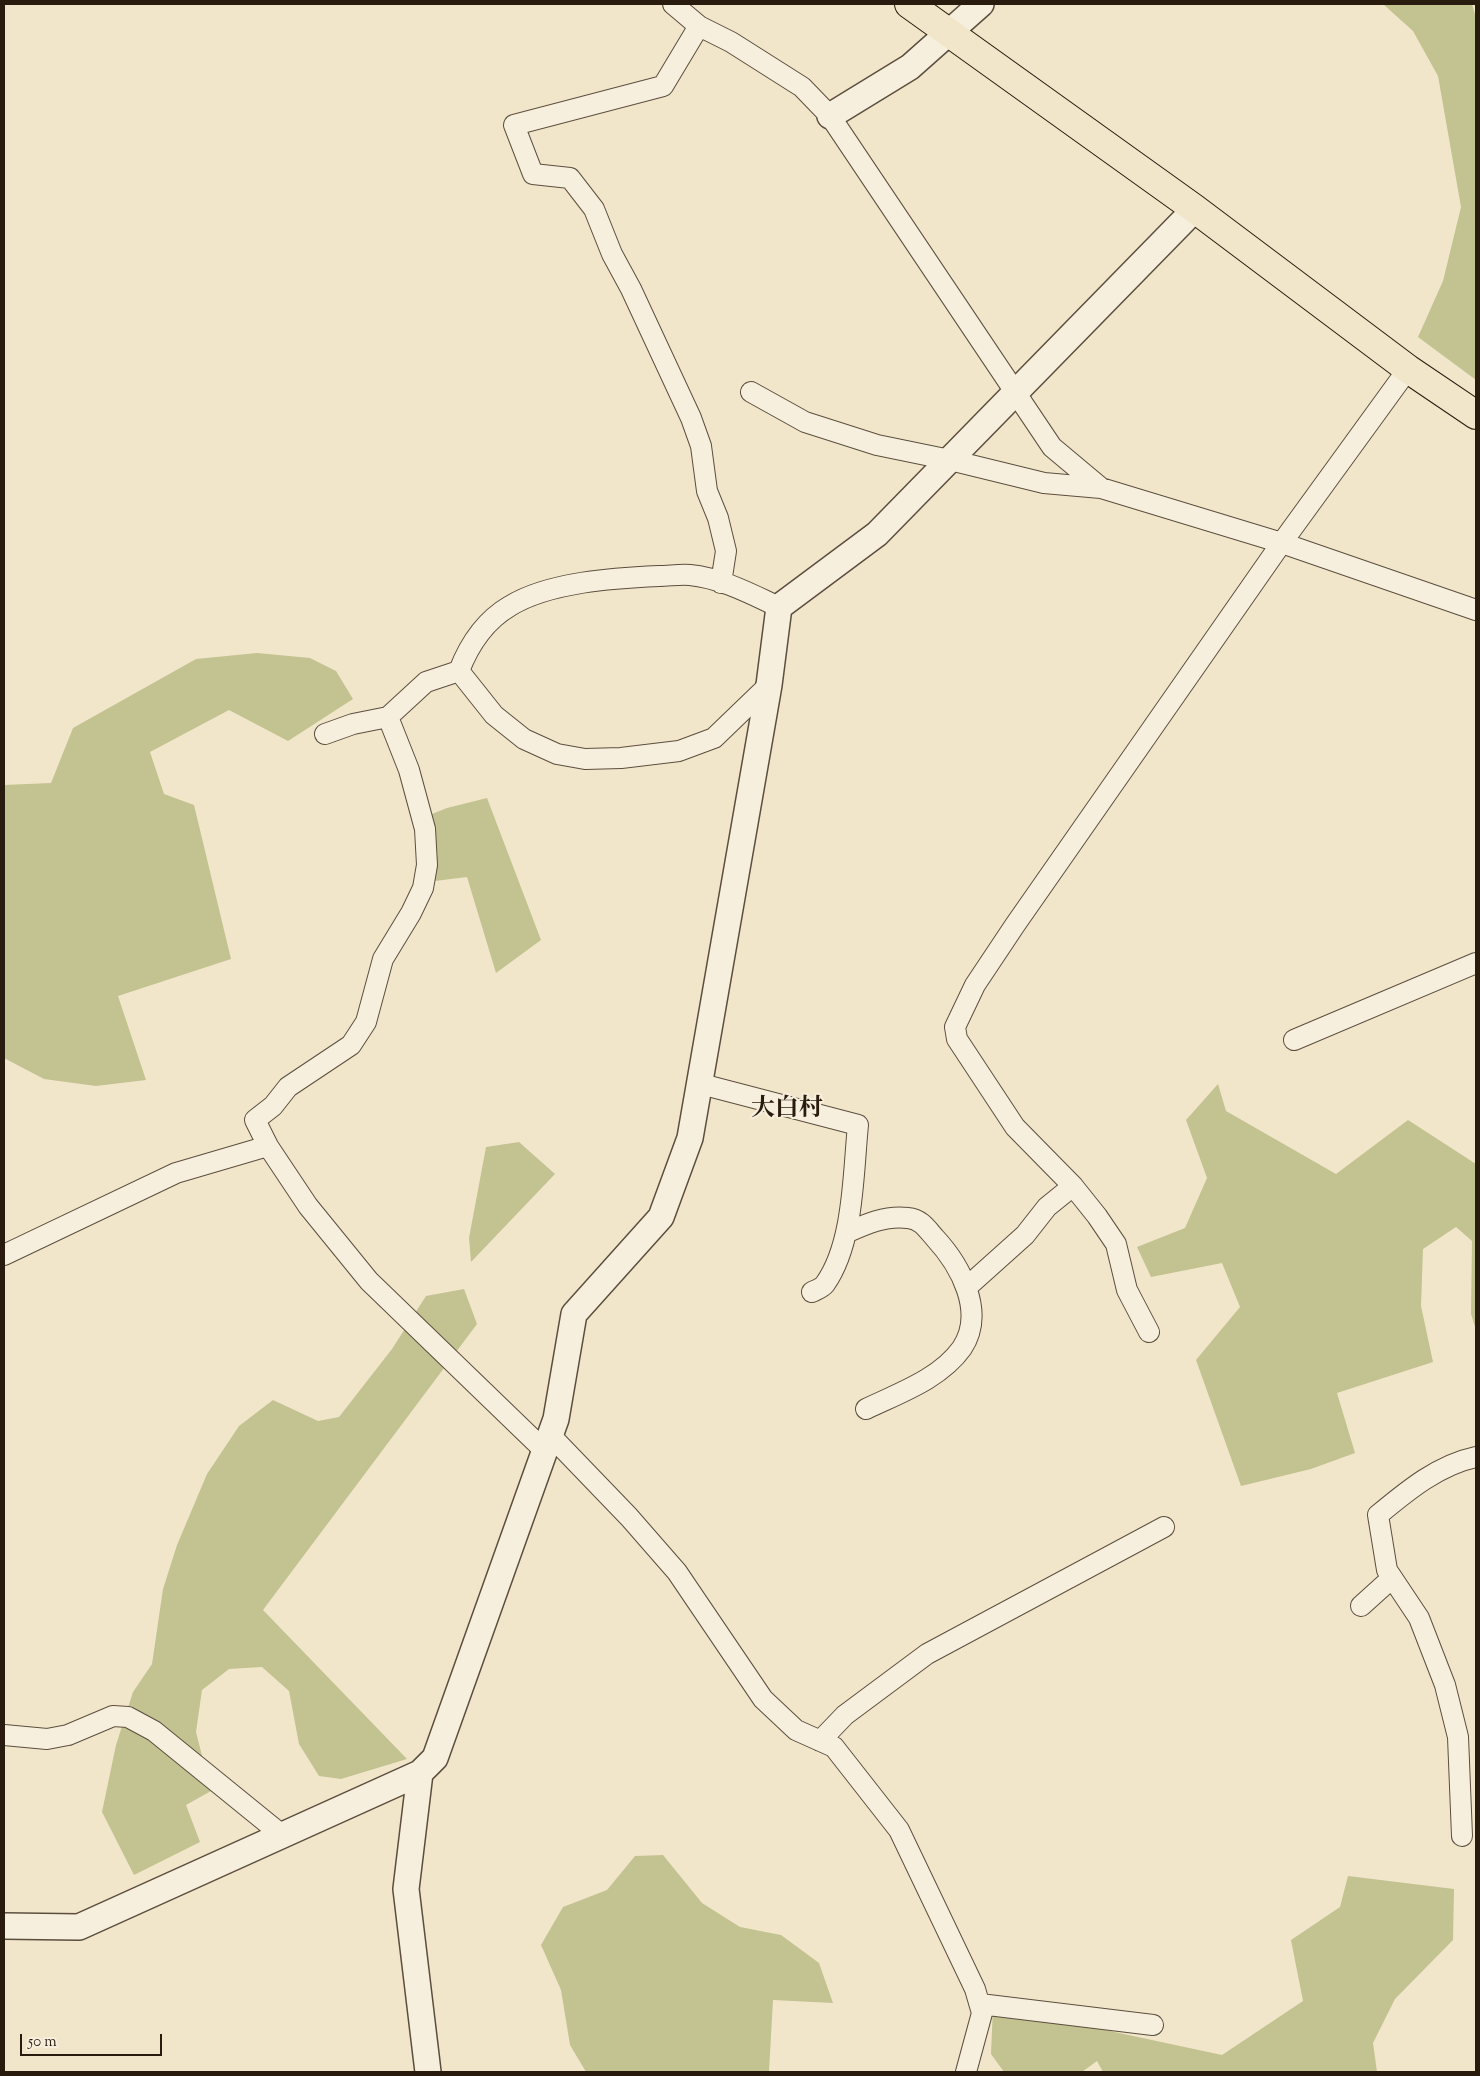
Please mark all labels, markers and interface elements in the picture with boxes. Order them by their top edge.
district label: 大白村 [751,1097,823,1125]
scale bar [22,2024,165,2056]
text: 50 m [28,2032,57,2053]

